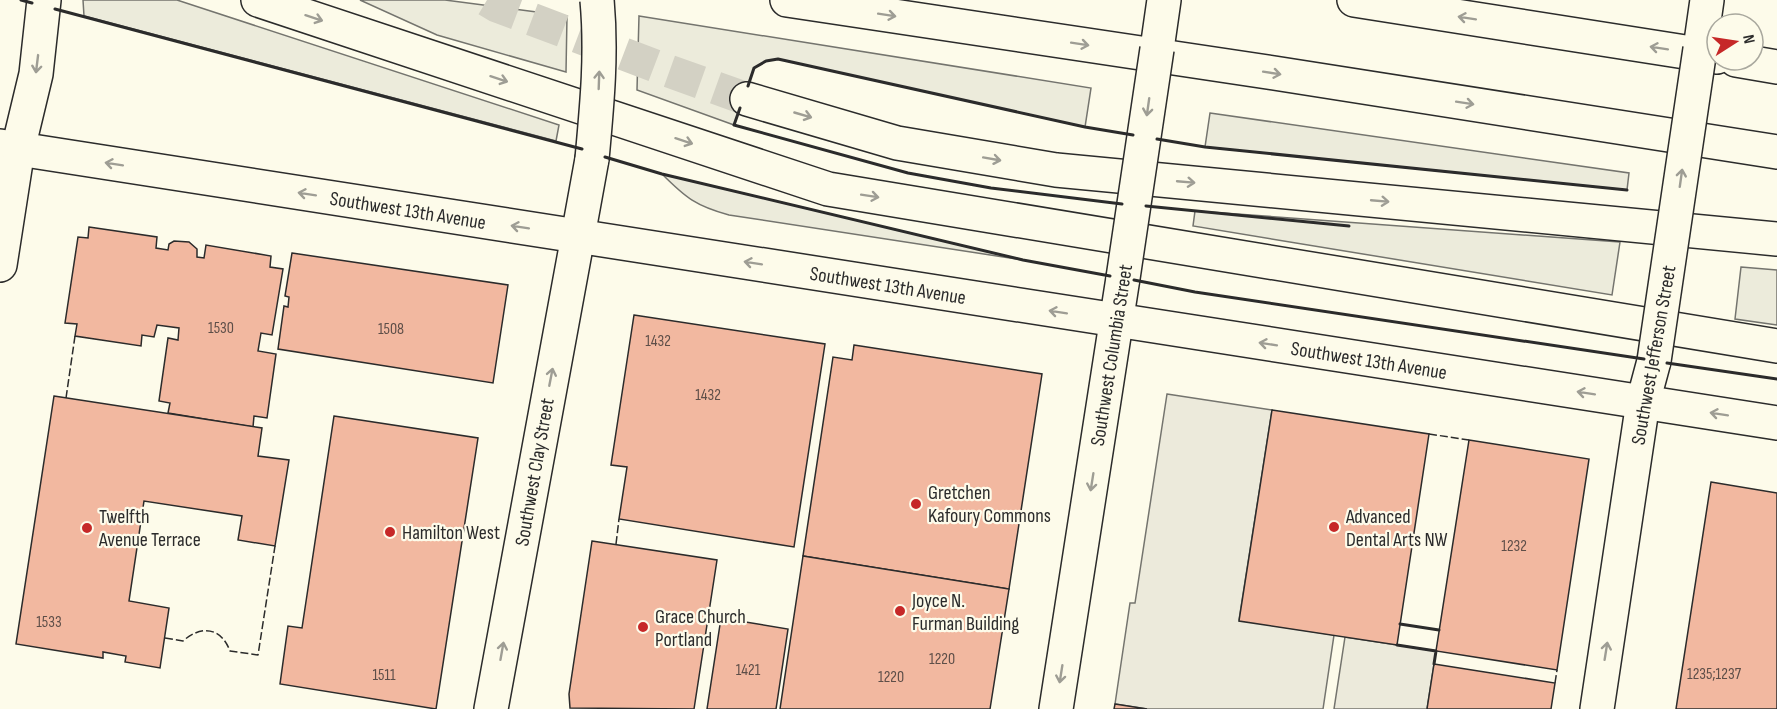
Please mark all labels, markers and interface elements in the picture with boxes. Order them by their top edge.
one-way arrow [876,10,896,21]
one-way arrow [1457,12,1477,23]
north arrow [1705,12,1765,72]
one-way arrow [304,13,323,24]
text: N [1738,33,1758,45]
one-way arrow [1069,38,1089,49]
one-way arrow [1650,42,1670,53]
one-way arrow [31,53,42,73]
one-way arrow [1262,67,1282,78]
one-way arrow [594,70,605,90]
one-way arrow [489,75,508,86]
one-way arrow [1143,97,1154,116]
one-way arrow [1455,98,1474,109]
one-way arrow [793,110,812,121]
one-way arrow [674,137,693,148]
one-way arrow [982,154,1002,165]
one-way arrow [105,159,124,170]
one-way arrow [1676,169,1687,189]
one-way arrow [1176,177,1195,188]
street label: Southwest 13th Avenue [328,187,488,235]
one-way arrow [297,188,317,199]
one-way arrow [860,191,880,202]
one-way arrow [1370,196,1390,207]
one-way arrow [511,221,530,232]
one-way arrow [743,258,763,269]
street label: Southwest 13th Avenue [808,262,968,310]
street label: Southwest Columbia Street [1086,263,1138,448]
street label: Southwest Jefferson Street [1626,264,1682,447]
one-way arrow [1049,307,1069,318]
house number: 1530 [208,319,234,338]
house number: 1508 [378,320,404,339]
house number: 1432 [645,332,671,351]
street label: Southwest 13th Avenue [1289,337,1449,385]
one-way arrow [1259,338,1279,349]
one-way arrow [546,368,557,387]
house number: 1432 [695,386,721,405]
one-way arrow [1576,388,1596,399]
street label: Southwest Clay Street [510,396,560,548]
one-way arrow [1710,409,1730,420]
one-way arrow [1086,471,1097,491]
place label: Gretchen Kafoury Commons [928,481,1051,528]
marker: Gretchen Kafoury Commons [909,497,923,511]
place label: Twelfth Avenue Terrace [98,505,201,552]
place label: Advanced Dental Arts NW [1345,505,1448,552]
marker: Advanced Dental Arts NW [1327,520,1341,534]
marker: Twelfth Avenue Terrace [80,521,94,535]
place label: Hamilton West [402,521,500,545]
marker: Hamilton West [383,525,397,539]
house number: 1232 [1501,537,1527,556]
place label: Joyce N. Furman Building [911,589,1019,636]
marker: Joyce N. Furman Building [893,604,907,618]
place label: Grace Church Portland [655,605,746,652]
house number: 1533 [36,613,62,632]
marker: Grace Church Portland [636,620,650,634]
one-way arrow [496,642,507,662]
one-way arrow [1600,642,1611,662]
house number: 1220 [929,650,955,669]
house number: 1421 [736,661,761,680]
one-way arrow [1055,664,1066,684]
house number: 1235;1237 [1687,665,1742,684]
house number: 1511 [372,666,396,685]
house number: 1220 [878,668,904,687]

